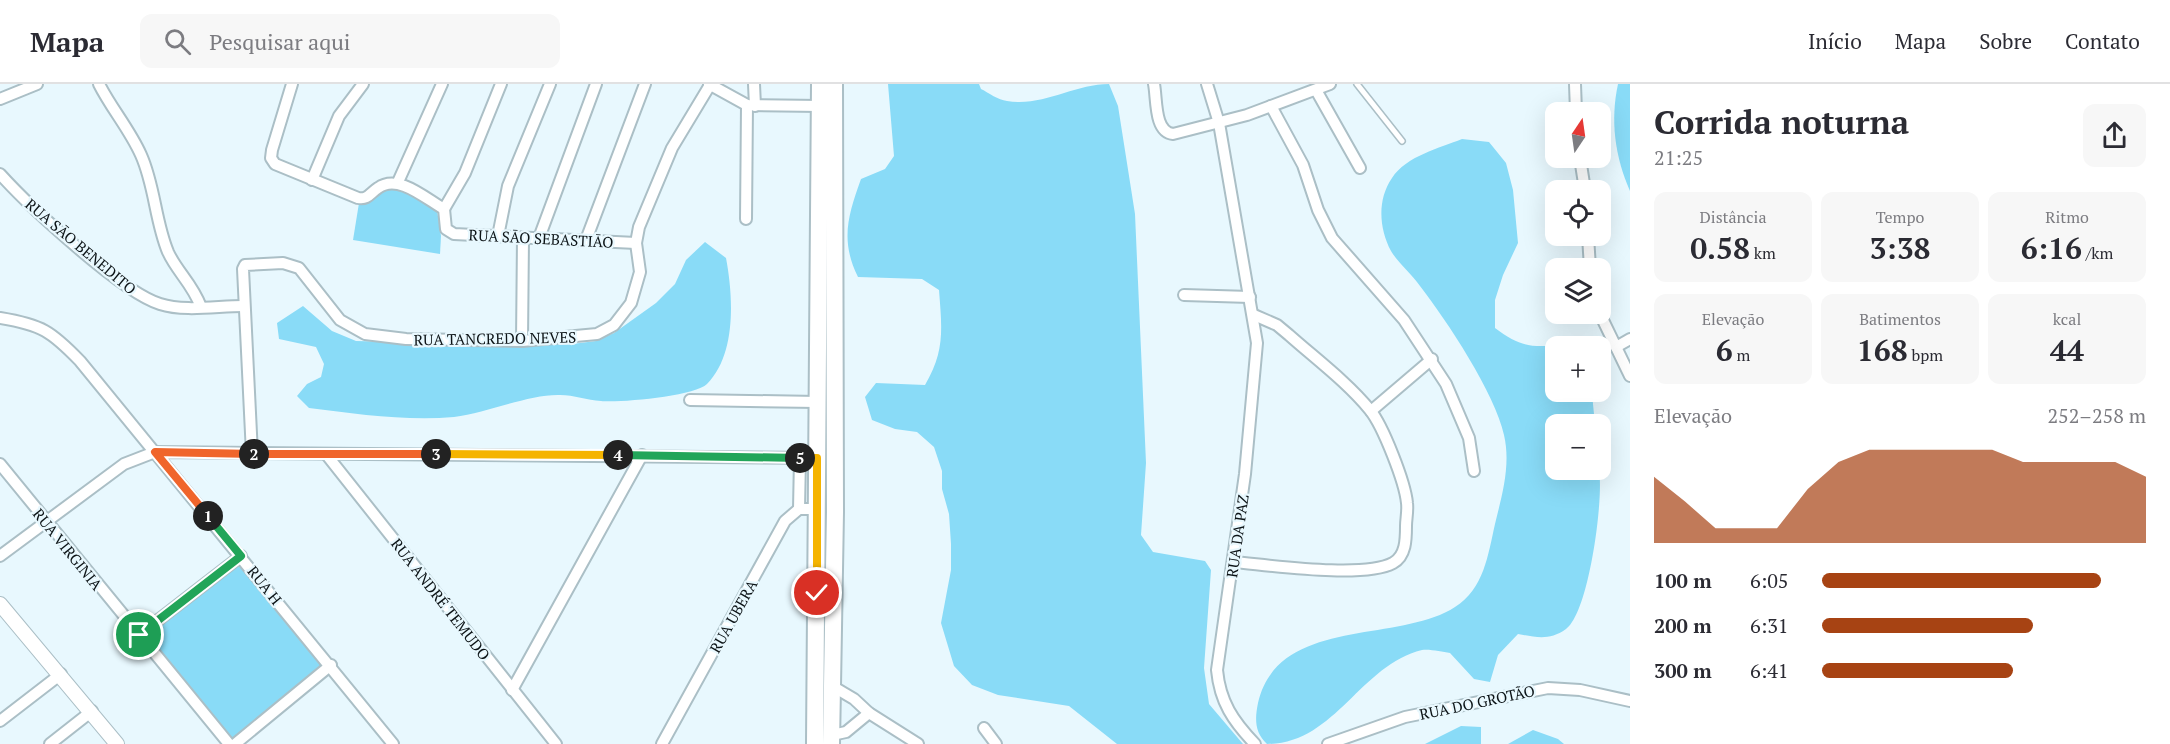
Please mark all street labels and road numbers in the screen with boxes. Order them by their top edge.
street label: RUA SĀO BENEDITO [21,194,141,298]
street label: RUA SĀO SEBASTIĀO [468,224,614,252]
street label: RUA TANCREDO NEVES [414,327,576,349]
street label: RUA DA PAZ [1221,493,1253,579]
street label: RUA VIRGINIA [29,504,108,595]
street label: RUA ANDRÉ TEMUDO [387,534,495,664]
street label: RUA H [243,562,287,609]
street label: RUA UBERA [705,575,762,656]
street label: RUA DO GROTÃO [1418,680,1536,724]

